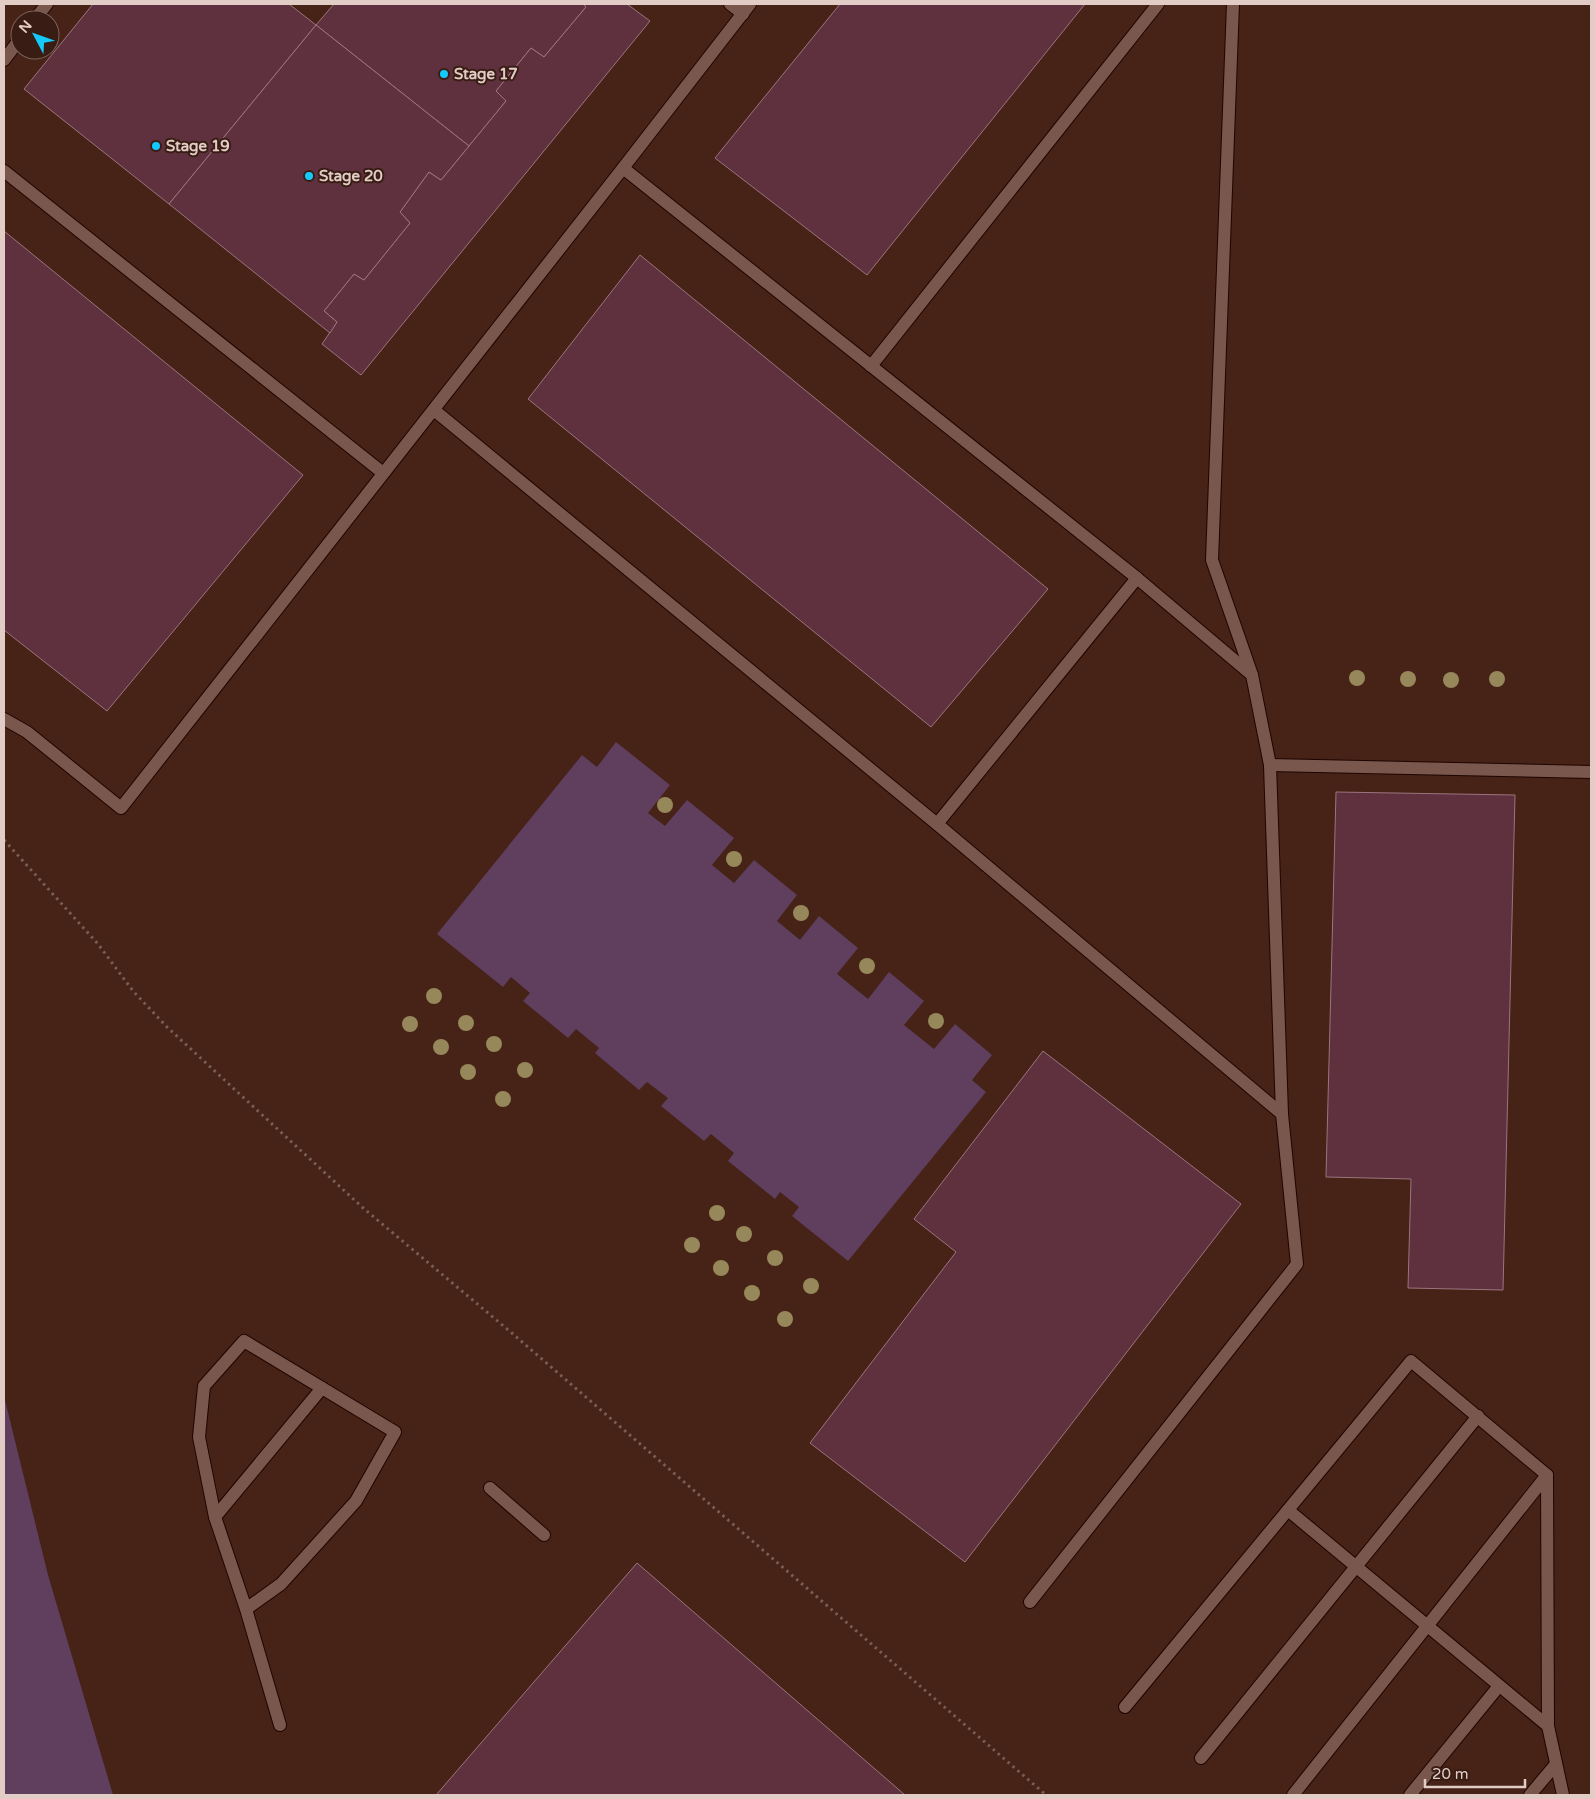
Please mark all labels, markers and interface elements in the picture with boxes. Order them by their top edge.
north arrow [10,10,60,60]
text: N [15,17,36,37]
place label: Stage 17 [454,65,518,84]
marker: Stage 17 [438,68,450,80]
place label: Stage 19 [166,137,230,156]
marker: Stage 19 [150,140,162,152]
place label: Stage 20 [319,167,383,186]
marker: Stage 20 [303,170,315,182]
scale bar [1425,1756,1525,1788]
text: 20 m [1432,1765,1469,1783]

